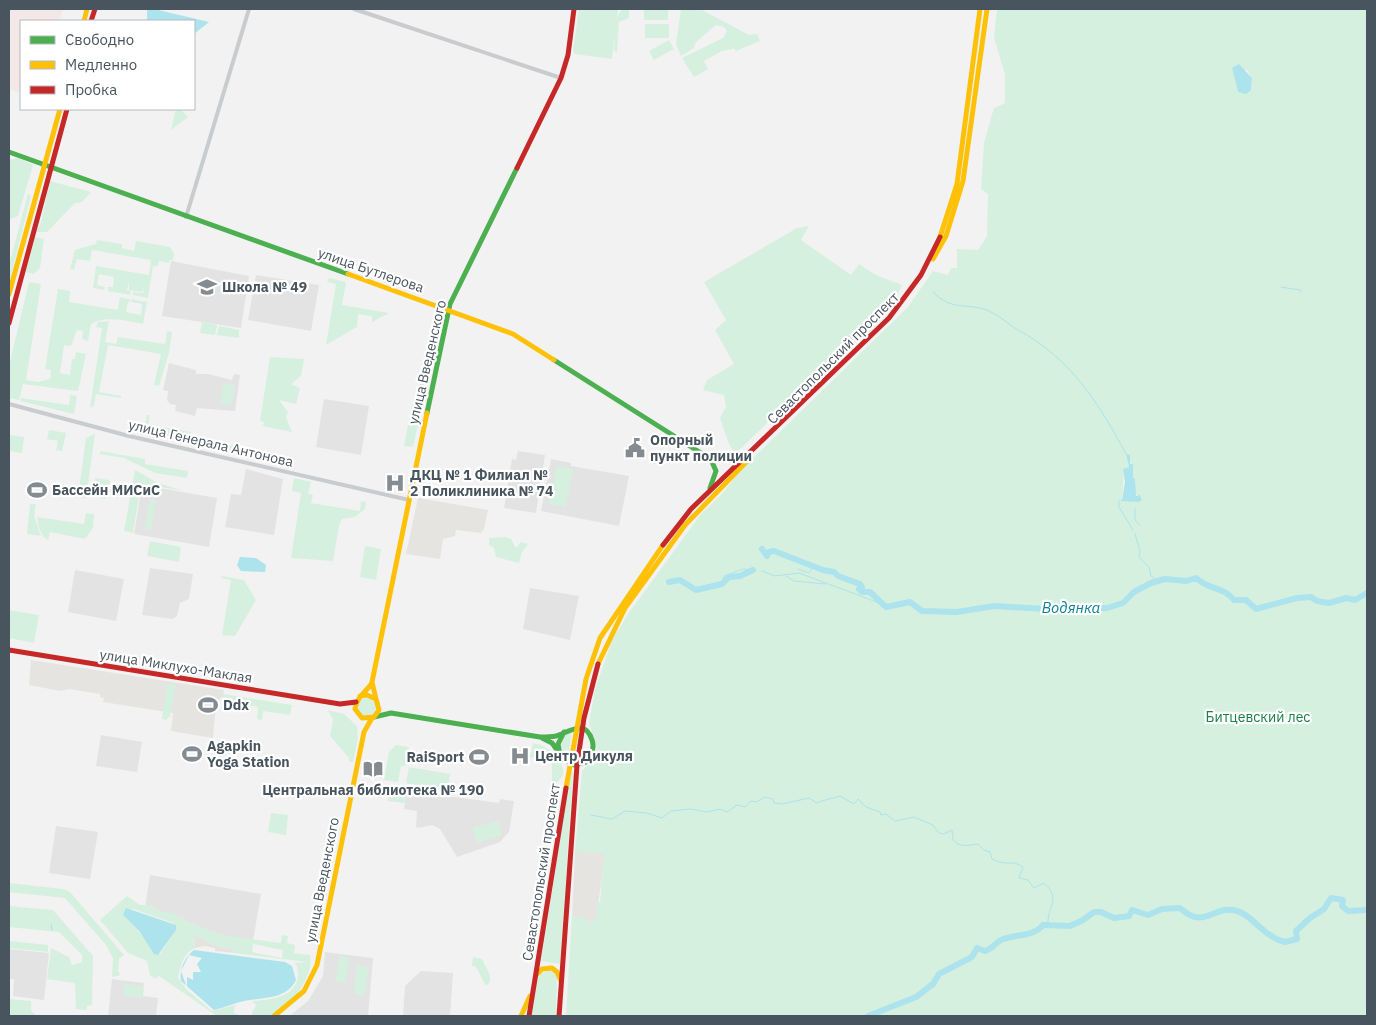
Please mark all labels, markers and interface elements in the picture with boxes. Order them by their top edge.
legend [20,20,195,110]
text: Свободно [65,30,134,49]
text: Медленно [65,55,137,74]
text: Пробка [65,80,117,99]
street label: улица Бутлерова [316,243,427,297]
school or university icon: Школа № 49 [196,276,218,298]
place label: Школа № 49 [222,278,307,296]
street label: Севастопольский проспект [763,288,903,428]
street label: улица Введенского [404,298,450,426]
street label: улица Генерала Антонова [127,415,296,471]
place label: Опорный пункт полиции [650,431,752,465]
public building icon: Опорный пункт полиции [624,437,646,459]
place label: ДКЦ № 1 Филиал № 2 Поликлиника № 74 [410,466,553,500]
hospital icon: ДКЦ № 1 Филиал № 2 Поликлиника № 74 [384,472,406,494]
sports icon: Бассейн МИСиС [26,479,48,501]
place label: Бассейн МИСиС [52,481,160,499]
water label: Водянка [1042,598,1101,617]
street label: улица Миклухо-Маклая [98,645,254,687]
sports icon: Ddx [197,694,219,716]
place label: Ddx [223,696,249,714]
park label: Битцевский лес [1206,708,1310,726]
place label: Agapkin Yoga Station [207,737,290,771]
sports icon: Agapkin Yoga Station [181,743,203,765]
hospital icon: Центр Дикуля [509,745,531,767]
sports icon: RaiSport [468,746,490,768]
place label: Центр Дикуля [535,747,633,765]
place label: RaiSport [407,748,464,766]
library icon: Центральная библиотека № 190 [362,758,384,780]
place label: Центральная библиотека № 190 [262,781,484,799]
street label: Севастопольский проспект [518,782,564,962]
street label: улица Введенского [301,816,343,944]

